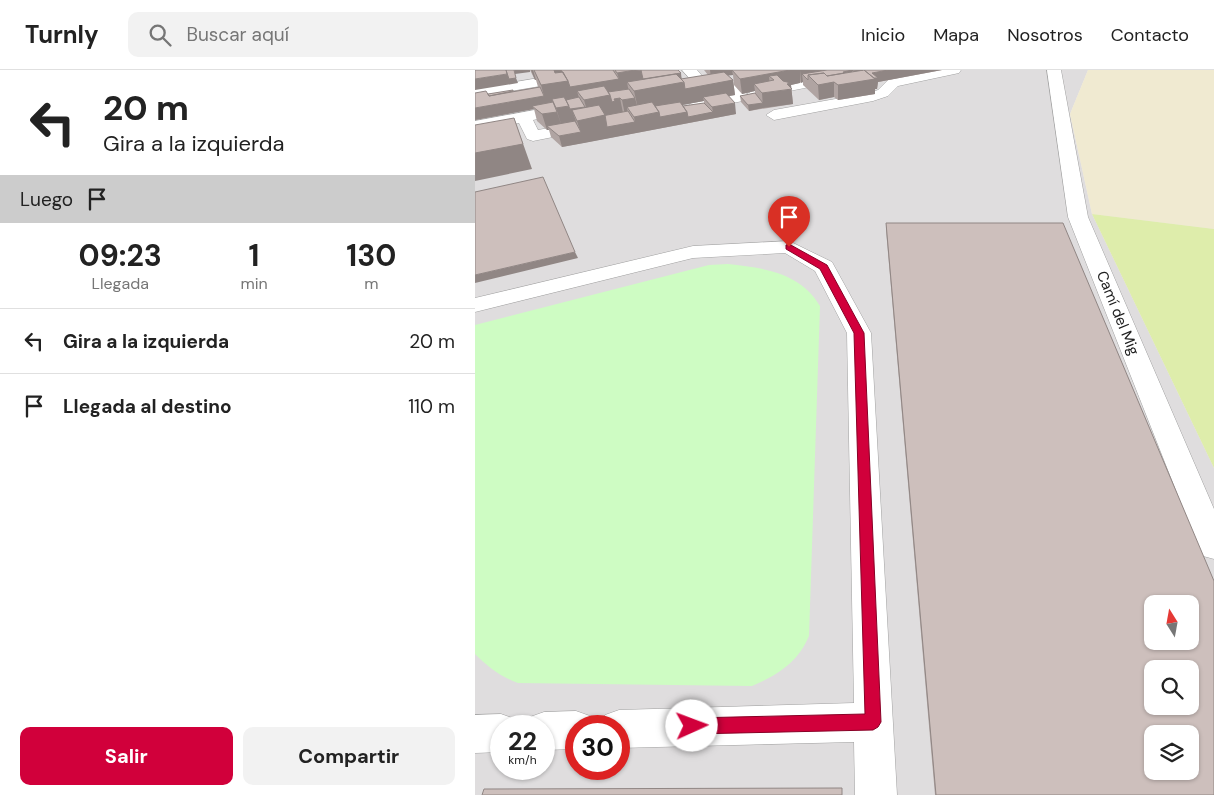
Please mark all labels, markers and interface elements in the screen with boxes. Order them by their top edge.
search box [128,12,478,57]
text: Turnly [25,19,98,50]
icon: search [146,21,174,49]
text: Buscar aquí [186,22,289,47]
text: Inicio [861,23,905,47]
text: Mapa [933,23,979,47]
text: Nosotros [1007,23,1083,47]
text: Contacto [1111,23,1189,47]
text: 20 m [103,85,189,131]
icon: left [20,90,85,155]
text: Gira a la izquierda [103,129,284,158]
icon: arrive [83,185,111,213]
text: Luego [20,187,73,212]
pin [768,196,810,247]
icon: arrive [775,203,803,231]
text: 09:23 [79,236,162,275]
text: 1 [249,236,259,275]
text: 130 [346,236,396,275]
street label: Camí del Mig [1092,268,1144,358]
text: Llegada [91,273,149,294]
text: min [240,273,268,294]
text: m [364,273,378,294]
icon: left [20,327,48,355]
text: Gira a la izquierda [63,329,229,354]
text: 20 m [409,329,455,354]
icon: arrive [20,392,48,420]
text: Llegada al destino [63,394,232,419]
text: 110 m [408,394,455,419]
north arrow [1144,595,1199,650]
map controls [1144,595,1199,780]
button: search [1144,660,1199,715]
position arrow [665,699,717,751]
speed limit sign: 30 [565,715,630,780]
text: 22 [508,725,537,758]
button: layers [1144,725,1199,780]
button: Salir [20,727,233,785]
button: Compartir [243,727,455,785]
text: km/h [508,752,537,768]

